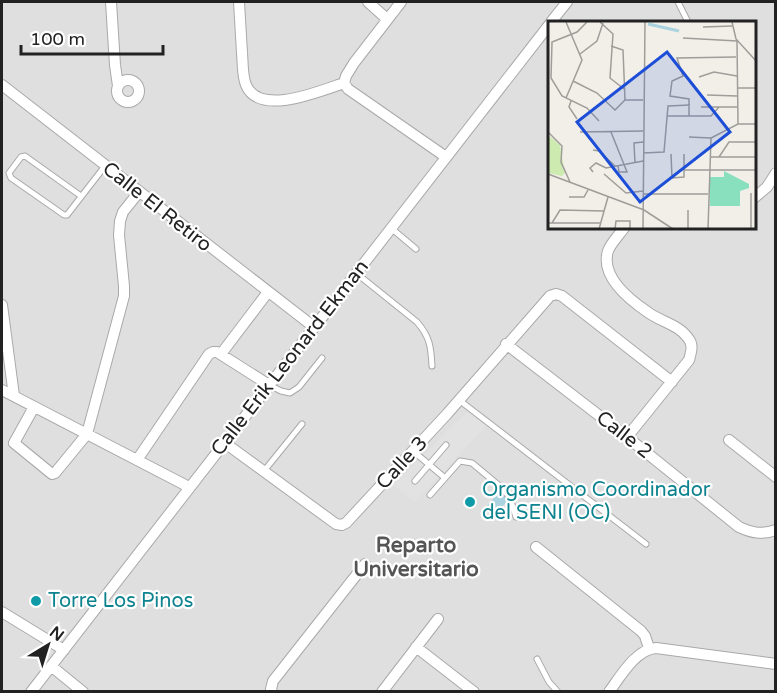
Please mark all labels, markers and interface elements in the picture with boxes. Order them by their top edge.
scale bar [21,18,164,56]
inset map [548,21,756,230]
text: 100 m [30,28,85,50]
street label: Calle El Retiro [97,157,217,257]
street label: Calle Erik Leonard Ekman [206,255,374,461]
street label: Calle 2 [591,406,657,464]
street label: Calle 3 [371,431,433,495]
place label: Organismo Coordinador del SENI (OC) [482,478,711,525]
marker: Organismo Coordinador del SENI (OC) [463,495,477,509]
district label: Reparto Universitario [353,533,479,582]
place label: Torre Los Pinos [48,589,193,613]
marker: Torre Los Pinos [29,594,43,608]
north arrow [18,615,78,675]
text: N [45,622,68,646]

